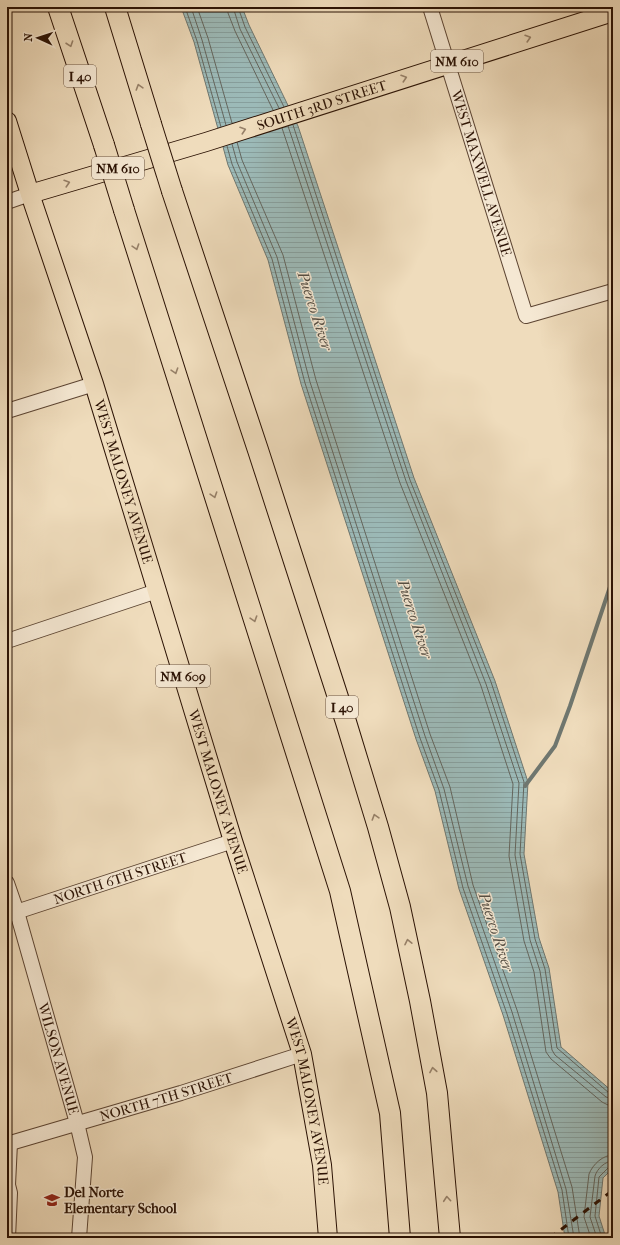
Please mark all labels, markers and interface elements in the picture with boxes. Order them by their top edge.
north arrow [18,18,58,58]
text: N [22,32,35,42]
one-way arrow [525,34,532,43]
one-way arrow [65,41,73,48]
road number: NM 610 [431,50,483,72]
road number: I 40 [64,65,96,87]
one-way arrow [401,74,408,82]
street label: SOUTH 3RD STREET [255,76,389,134]
one-way arrow [135,83,144,90]
street label: WEST MAXWELL AVENUE [448,87,516,259]
one-way arrow [240,126,247,134]
road number: NM 610 [92,157,144,179]
one-way arrow [63,179,70,188]
one-way arrow [131,244,139,251]
water label: Puerco River [293,268,337,354]
one-way arrow [170,367,179,374]
street label: WEST MALONEY AVENUE [90,396,157,566]
one-way arrow [209,491,218,498]
water label: Puerco River [393,576,437,662]
one-way arrow [249,615,257,622]
road number: NM 609 [156,665,210,687]
road number: I 40 [326,696,358,718]
street label: WEST MALONEY AVENUE [185,706,252,876]
one-way arrow [371,813,380,820]
street label: NORTH 6TH STREET [51,848,189,908]
water label: Puerco River [474,889,518,975]
one-way arrow [404,939,412,946]
street label: WILSON AVENUE [34,1000,83,1117]
street label: WEST MALONEY AVENUE [282,1014,332,1186]
one-way arrow [429,1067,438,1073]
street label: NORTH 7TH STREET [98,1068,235,1125]
place label: Del Norte Elementary School [64,1184,177,1217]
school or university icon: Del Norte Elementary School [43,1191,61,1209]
one-way arrow [442,1196,451,1202]

